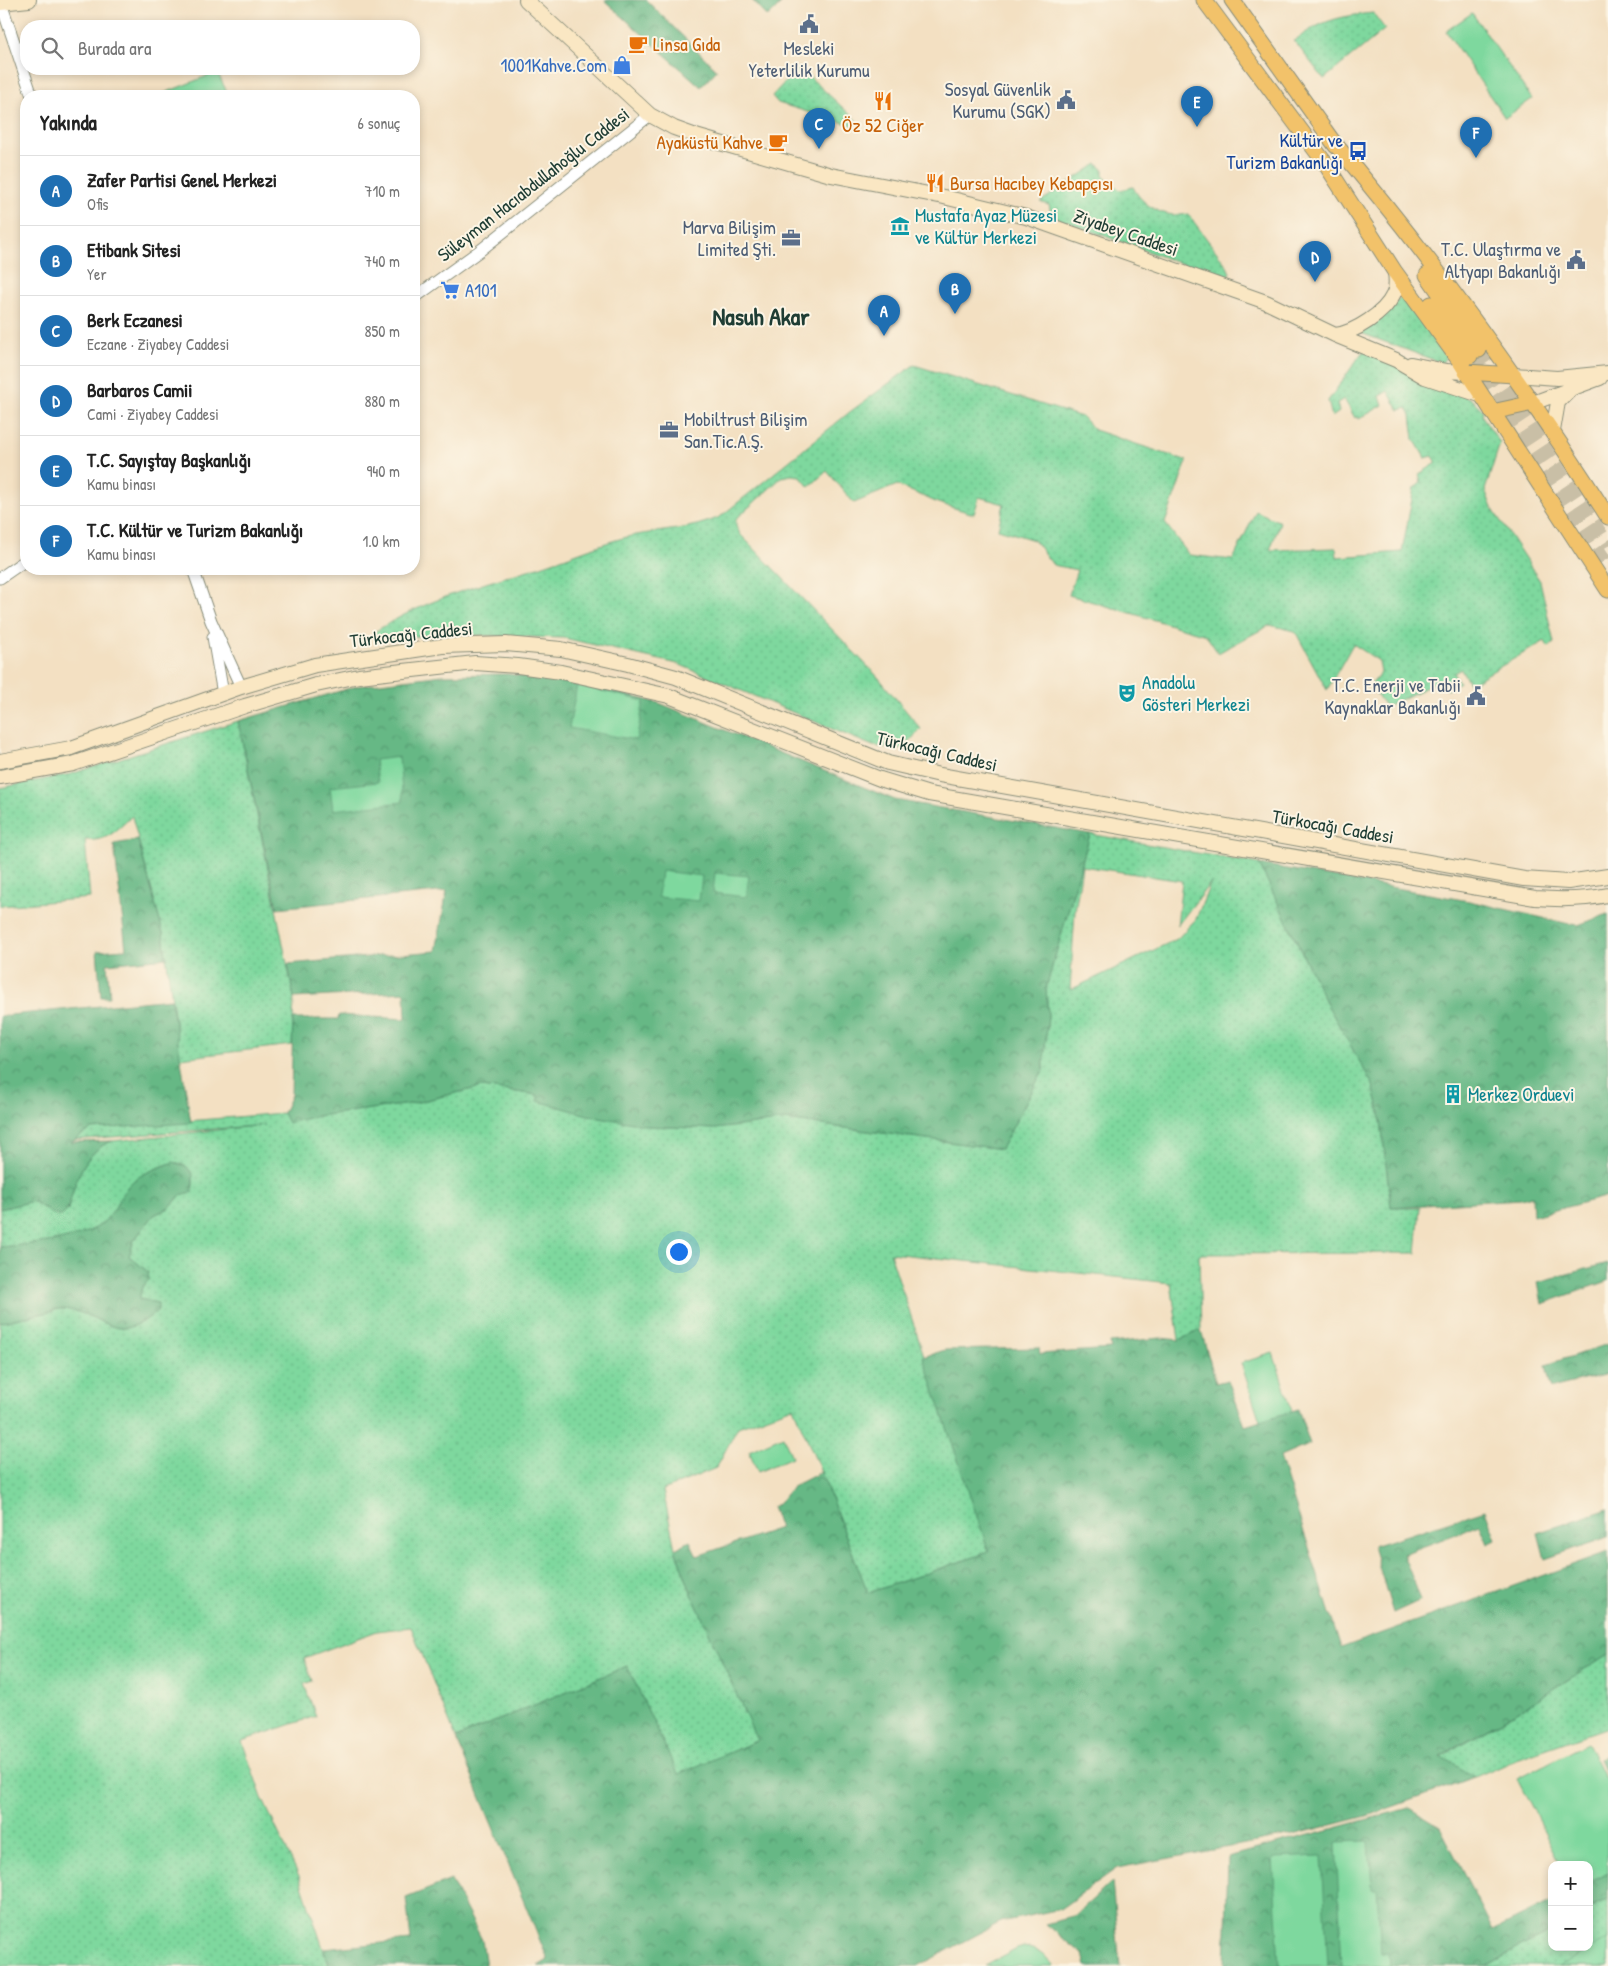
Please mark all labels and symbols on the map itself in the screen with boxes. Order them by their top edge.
public building icon: Mesleki Yeterlilik Kurumu [798,13,820,35]
place label: Linsa Gıda [653,31,721,57]
cafe icon: Linsa Gıda [627,33,649,55]
place label: Mesleki Yeterlilik Kurumu [748,35,870,83]
place label: 1001Kahve.Com [501,52,607,78]
shop icon: 1001Kahve.Com [611,54,633,76]
place label: Sosyal Güvenlik Kurumu (SGK) [945,76,1051,124]
pin: E [1181,86,1213,127]
public building icon: Sosyal Güvenlik Kurumu (SGK) [1055,89,1077,111]
restaurant icon: Öz 52 Ciğer [872,90,894,112]
street label: Süleyman Hacıabdullahoğlu Caddesi [432,101,634,267]
pin: C [803,108,835,149]
place label: Öz 52 Ciğer [842,112,925,138]
pin: F [1460,117,1492,158]
place label: Kültür ve Turizm Bakanlığı [1226,127,1343,175]
place label: Ayaküstü Kahve [656,129,763,155]
cafe icon: Ayaküstü Kahve [767,131,789,153]
bus stop icon: Kültür ve Turizm Bakanlığı [1347,140,1369,162]
place label: Bursa Hacıbey Kebapçısı [950,170,1114,196]
restaurant icon: Bursa Hacıbey Kebapçısı [924,172,946,194]
place label: Mustafa Ayaz Müzesi ve Kültür Merkezi [915,202,1057,250]
street label: Ziyabey Caddesi [1070,202,1182,262]
place label: Marva Bilişim Limited Şti. [683,214,776,262]
museum icon: Mustafa Ayaz Müzesi ve Kültür Merkezi [889,215,911,237]
office icon: Marva Bilişim Limited Şti. [780,227,802,249]
place label: T.C. Ulaştırma ve Altyapı Bakanlığı [1441,236,1561,284]
pin: D [1299,241,1331,282]
public building icon: T.C. Ulaştırma ve Altyapı Bakanlığı [1565,249,1587,271]
pin: B [939,273,971,314]
place label: A101 [465,277,497,303]
supermarket icon: A101 [439,279,461,301]
pin: A [868,295,900,336]
district label: Nasuh Akar [713,300,810,332]
place label: Mobiltrust Bilişim San.Tic.A.Ş. [684,406,808,454]
office icon: Mobiltrust Bilişim San.Tic.A.Ş. [658,419,680,441]
street label: Türkocağı Caddesi [348,615,474,653]
place label: Anadolu Gösteri Merkezi [1142,669,1250,717]
place label: T.C. Enerji ve Tabii Kaynaklar Bakanlığı [1324,672,1461,720]
theatre icon: Anadolu Gösteri Merkezi [1116,682,1138,704]
public building icon: T.C. Enerji ve Tabii Kaynaklar Bakanlığı [1465,685,1487,707]
street label: Türkocağı Caddesi [874,724,1000,778]
street label: Türkocağı Caddesi [1270,803,1396,849]
place label: Merkez Orduevi [1468,1081,1574,1107]
building icon: Merkez Orduevi [1442,1083,1464,1105]
your location [666,1239,692,1265]

